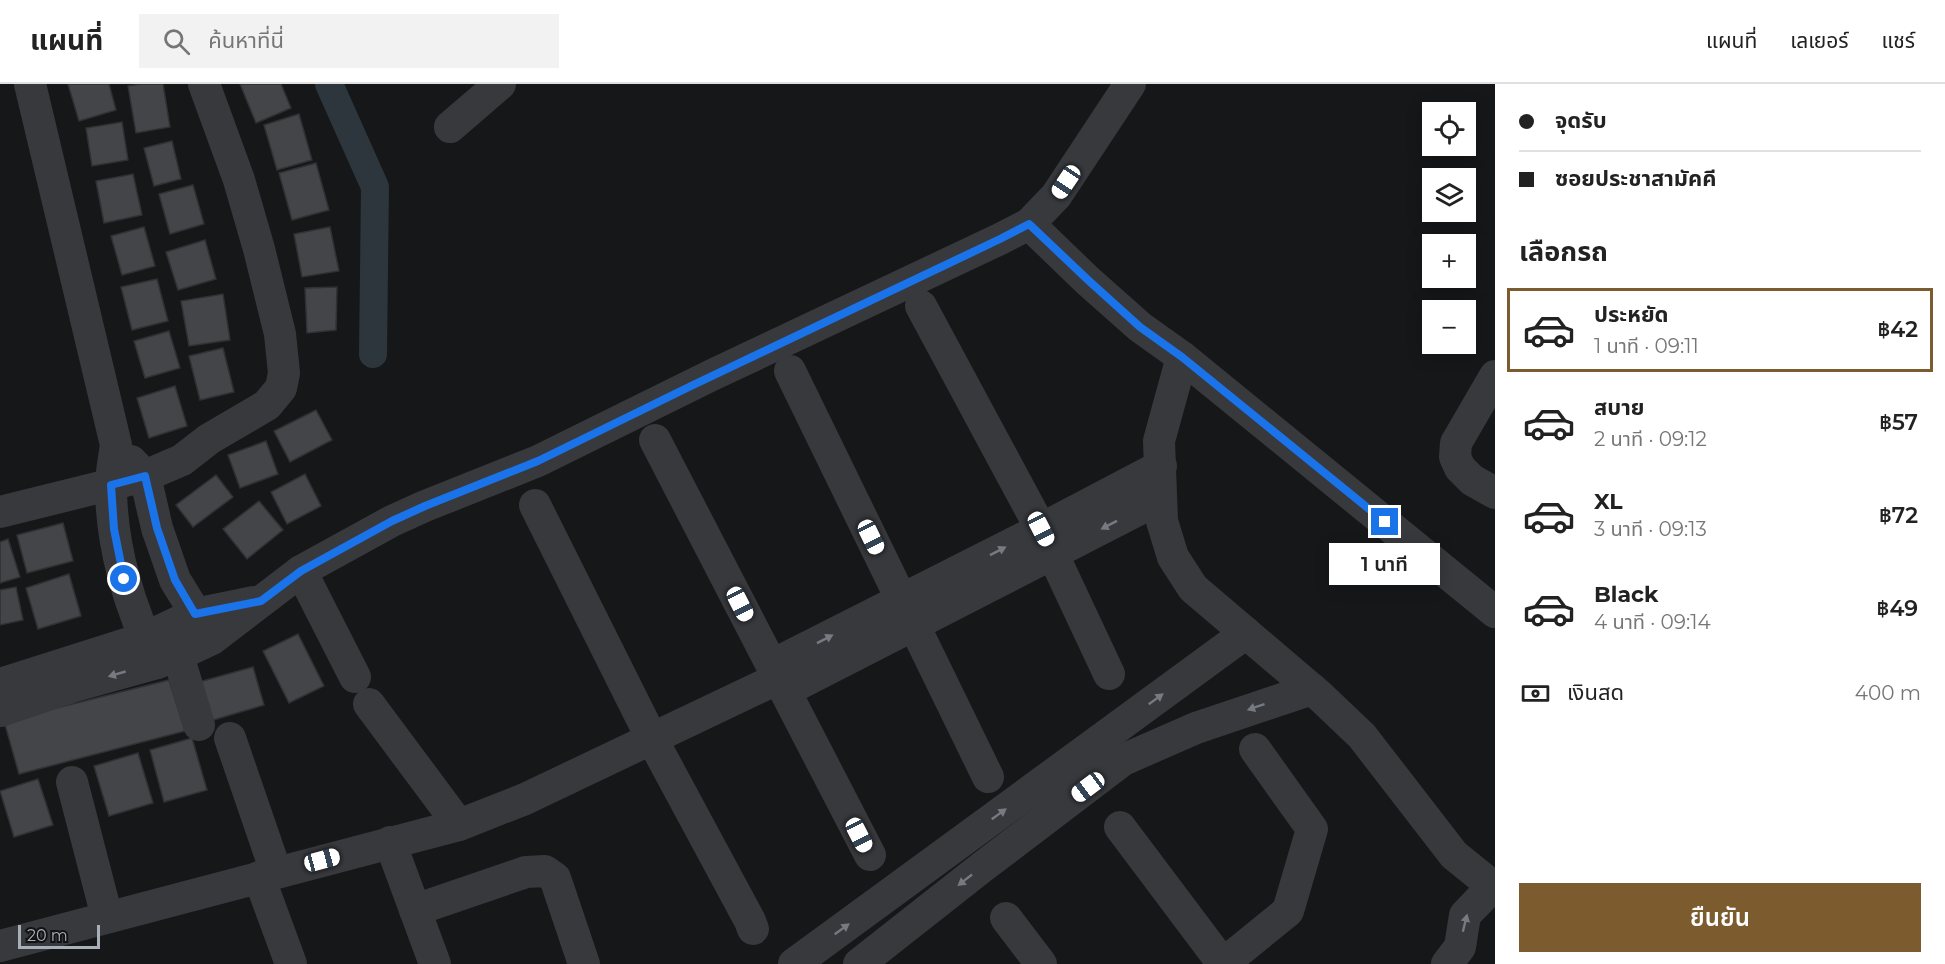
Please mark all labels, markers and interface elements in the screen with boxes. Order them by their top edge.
search box [139,14,559,68]
text: แผนที่ [30,23,103,57]
icon: search [160,25,193,58]
text: ค้นหาที่นี่ [208,27,284,54]
text: แผนที่ [1706,28,1757,53]
text: เลเยอร์ [1790,28,1849,53]
text: แชร์ [1882,28,1915,53]
map controls [1422,102,1476,354]
button: locate [1422,102,1476,156]
text: จุดรับ [1555,107,1607,134]
car [1048,162,1084,202]
text: ซอยประชาสามัคคี [1555,165,1716,192]
button: layers [1422,168,1476,222]
button: + [1422,234,1476,288]
text: เลือกรถ [1519,235,1608,268]
button: − [1422,300,1476,354]
text: ประหยัด [1594,301,1669,328]
icon: car [1522,303,1576,357]
text: ฿42 [1877,316,1918,343]
text: 1 นาที · 09:11 [1594,334,1699,358]
text: สบาย [1594,394,1644,421]
icon: car [1522,396,1576,450]
text: ฿57 [1879,409,1918,436]
text: 2 นาที · 09:12 [1594,427,1707,451]
text: XL [1594,488,1623,515]
icon: car [1522,489,1576,543]
text: ฿72 [1879,502,1918,529]
route end [1371,508,1398,535]
car [1025,509,1057,549]
car [855,517,887,557]
text: 3 นาที · 09:13 [1594,517,1707,541]
one-way arrow [1101,520,1118,530]
callout: 1 นาที [1330,543,1440,585]
one-way arrow [990,546,1007,555]
text: 1 นาที [1361,552,1408,576]
route start [110,565,137,592]
text: Black [1594,581,1658,608]
icon: car [1522,582,1576,636]
car [724,584,756,624]
text: ฿49 [1877,595,1918,622]
text: 4 นาที · 09:14 [1594,610,1711,634]
one-way arrow [816,634,833,644]
one-way arrow [108,670,126,679]
icon: cash [1519,677,1552,710]
text: เงินสด [1567,679,1624,706]
text: 400 m [1855,681,1921,705]
one-way arrow [1149,693,1164,705]
one-way arrow [1247,703,1265,713]
car [1068,769,1108,805]
one-way arrow [990,808,1006,820]
car [843,815,875,855]
car [302,847,342,873]
one-way arrow [957,874,973,887]
button: ยืนยัน [1519,883,1921,952]
one-way arrow [1460,914,1470,932]
scale bar [18,922,100,950]
one-way arrow [834,924,849,936]
text: 20 m [27,926,68,945]

